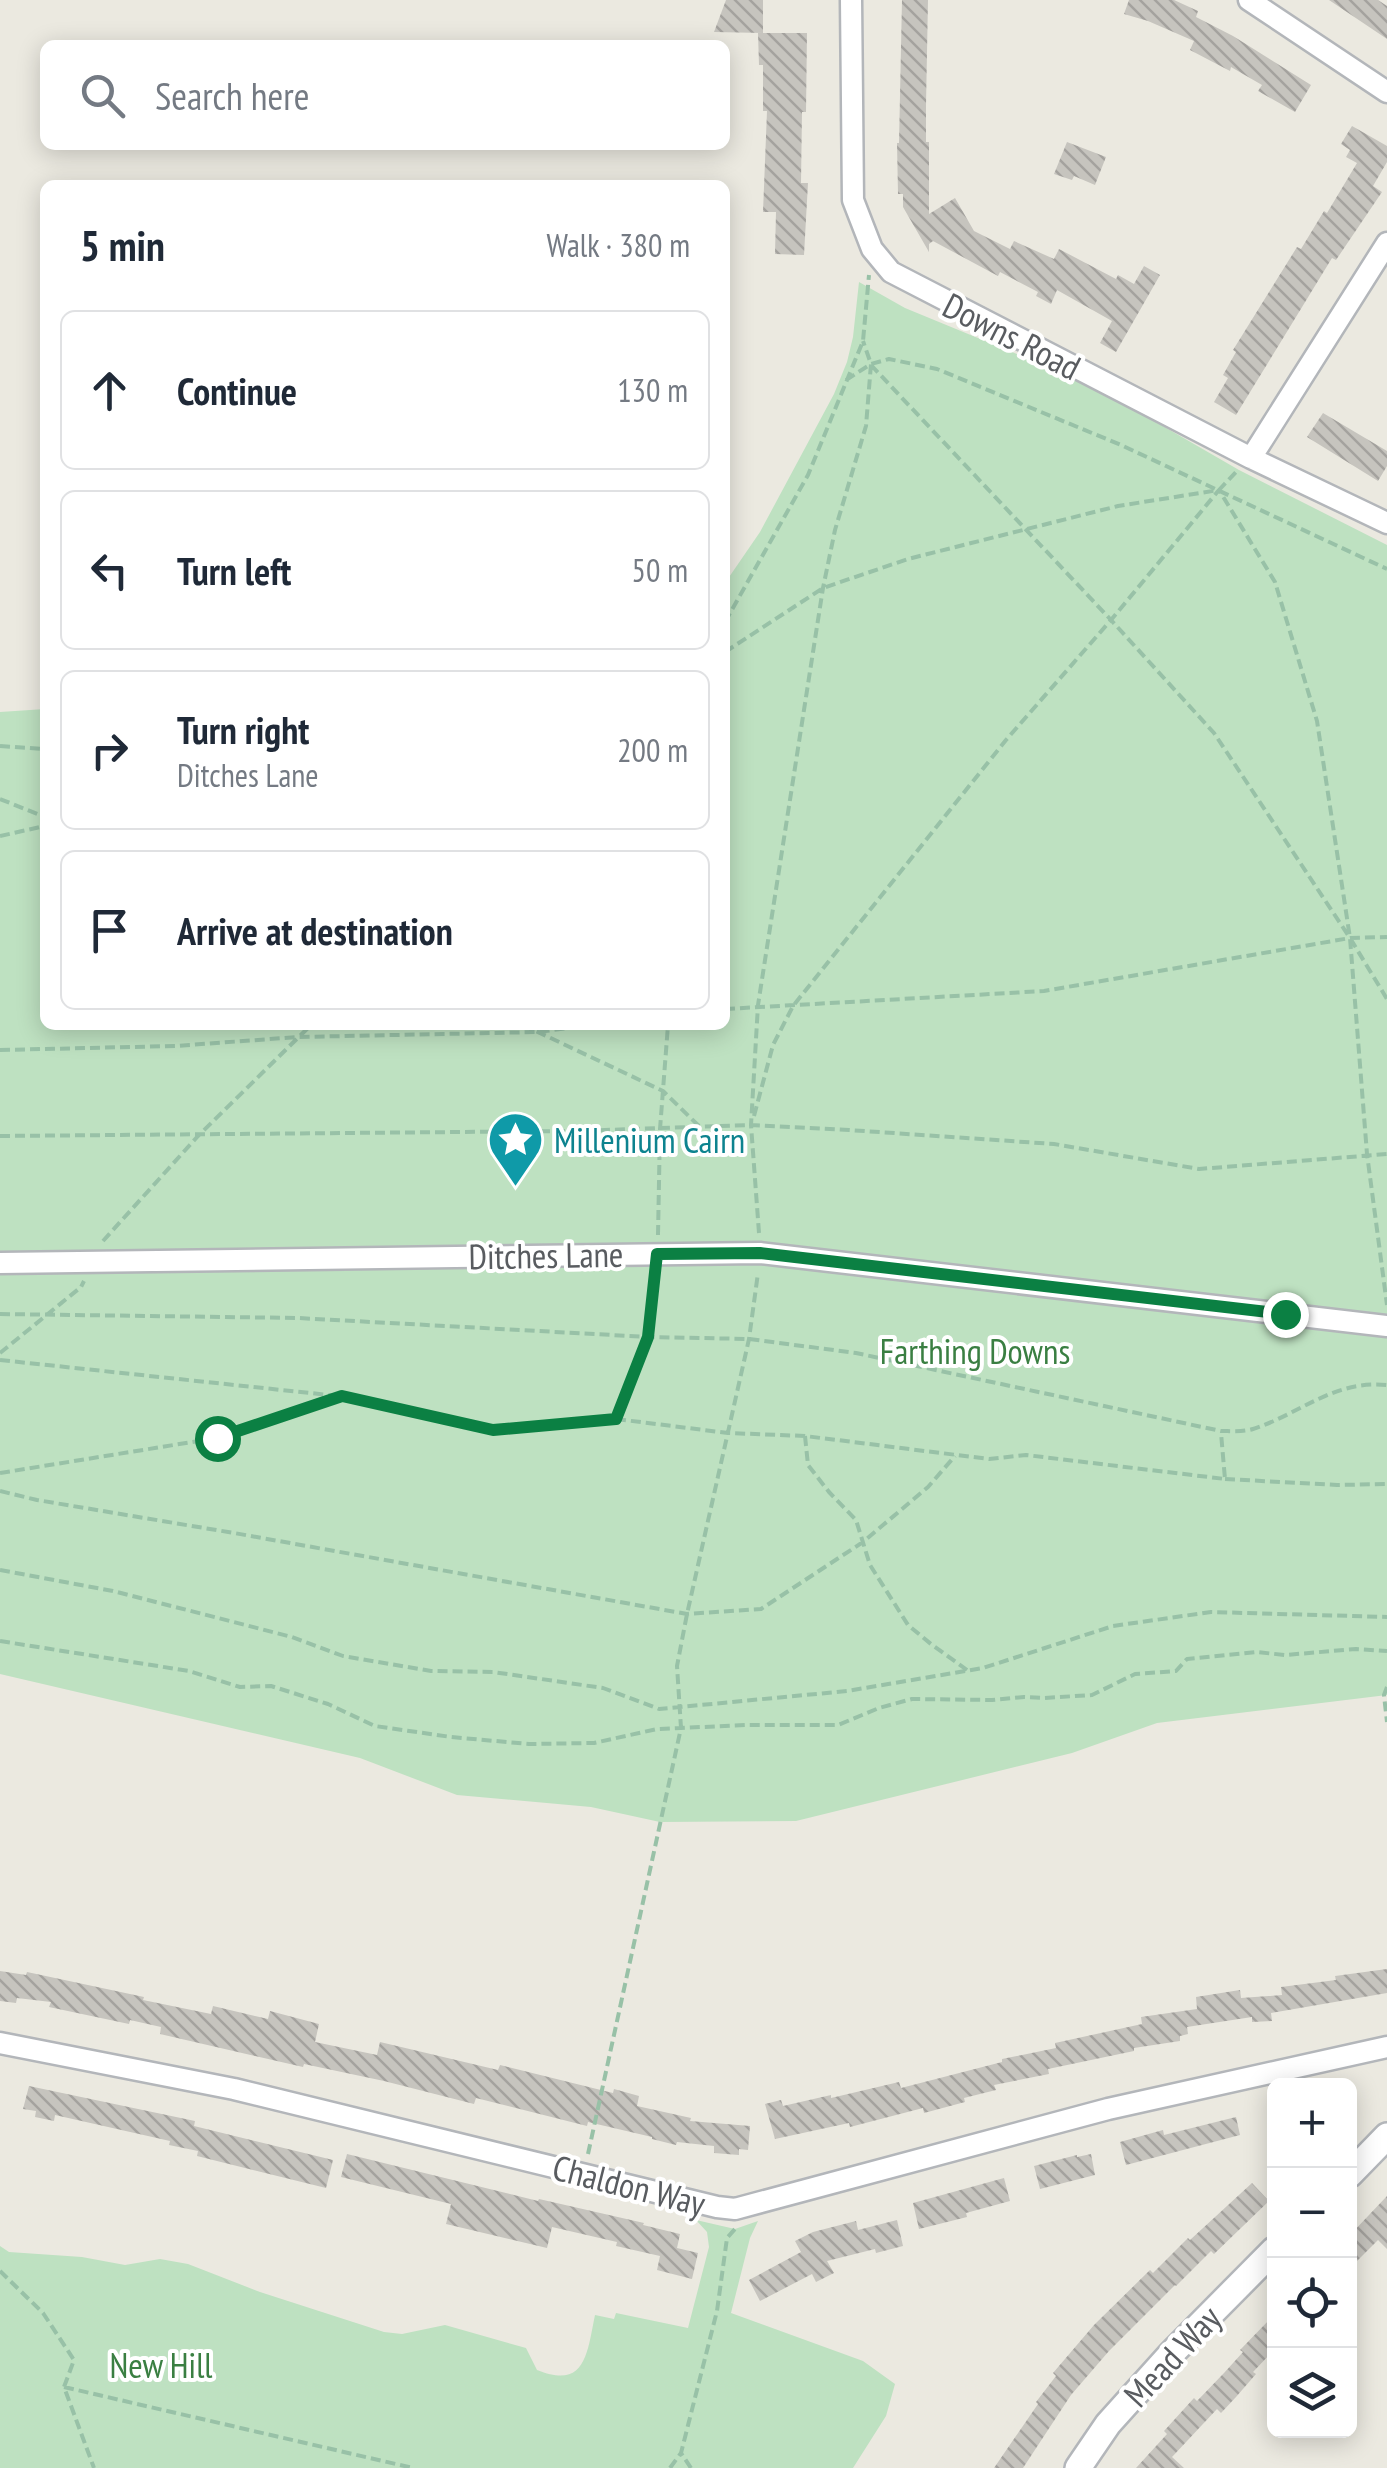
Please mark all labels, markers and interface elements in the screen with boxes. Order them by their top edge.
search box [40,40,730,150]
icon: search [75,68,130,123]
text: Search here [155,71,309,120]
text: 5 min [80,218,165,273]
text: Walk · 380 m [546,224,690,266]
street label: Downs Road [936,282,1088,390]
icon: ahead [82,363,137,418]
text: Continue [177,366,297,415]
text: 130 m [617,369,688,411]
icon: left [82,543,137,598]
text: Turn left [177,546,291,595]
text: 50 m [632,549,688,591]
text: Turn right [177,705,309,754]
icon: right [82,723,137,778]
text: 200 m [617,729,688,771]
text: Ditches Lane [177,754,318,796]
icon: arrive [82,903,137,958]
text: Arrive at destination [177,906,453,955]
place icon: Millenium Cairn [485,1110,545,1189]
place label: Millenium Cairn [554,1117,745,1163]
street label: Ditches Lane [468,1231,624,1279]
route end [1263,1292,1309,1338]
park label: Farthing Downs [880,1328,1070,1374]
route start [195,1416,241,1462]
map controls [1267,2078,1357,2438]
button: + [1267,2078,1357,2168]
street label: Chaldon Way [548,2144,711,2226]
button: − [1267,2168,1357,2258]
button: locate [1267,2258,1357,2348]
street label: Mead Way [1113,2295,1231,2416]
park label: New Hill [109,2342,213,2388]
button: layers [1267,2348,1357,2438]

